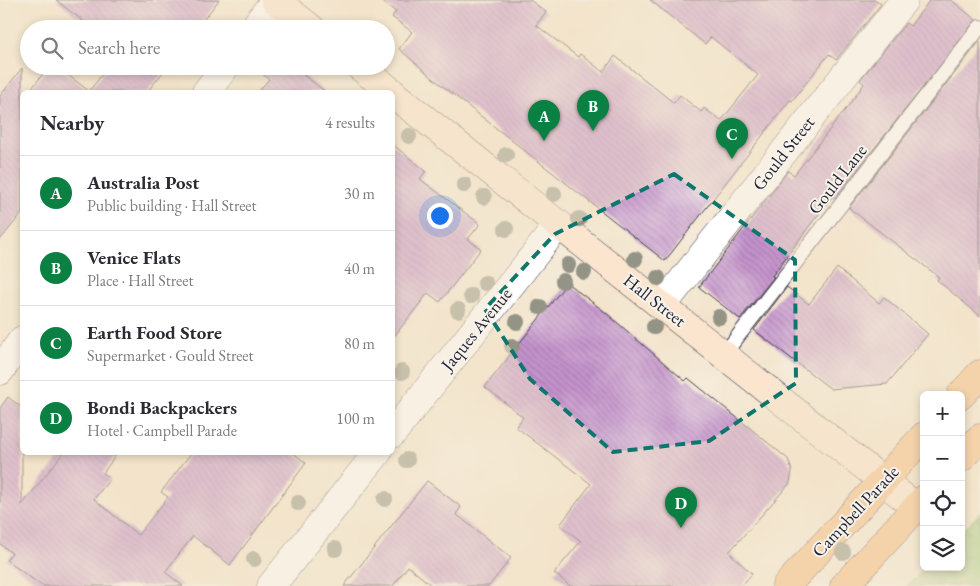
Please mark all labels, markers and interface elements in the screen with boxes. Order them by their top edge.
search box [20,20,395,75]
icon: search [38,34,66,62]
text: Search here [78,35,160,60]
pin: B [577,90,609,131]
pin: A [528,100,560,141]
text: Nearby [40,109,104,136]
street label: Gould Street [747,111,819,195]
text: 4 results [325,112,375,133]
pin: C [716,118,748,159]
street label: Gould Lane [802,139,872,219]
text: Australia Post [87,170,199,195]
text: A [50,183,62,204]
text: 30 m [344,183,375,204]
text: Public building · Hall Street [87,195,257,216]
your location [427,203,453,229]
text: Venice Flats [87,245,181,270]
text: B [51,258,61,279]
text: 40 m [344,258,375,279]
street label: Hall Street [619,268,691,332]
text: Place · Hall Street [87,270,193,291]
street label: Jaques Avenue [434,283,516,377]
text: Earth Food Store [87,320,222,345]
text: C [50,333,62,354]
text: 80 m [344,333,375,354]
text: Supermarket · Gould Street [87,345,254,366]
map controls [920,391,965,571]
button: + [920,391,965,436]
text: Bondi Backpackers [87,395,237,420]
text: D [50,408,62,429]
text: 100 m [336,408,375,429]
text: Hotel · Campbell Parade [87,420,237,441]
button: − [920,436,965,481]
street label: Campbell Parade [807,460,903,562]
button: locate [920,481,965,526]
pin: D [665,487,697,528]
button: layers [920,526,965,571]

